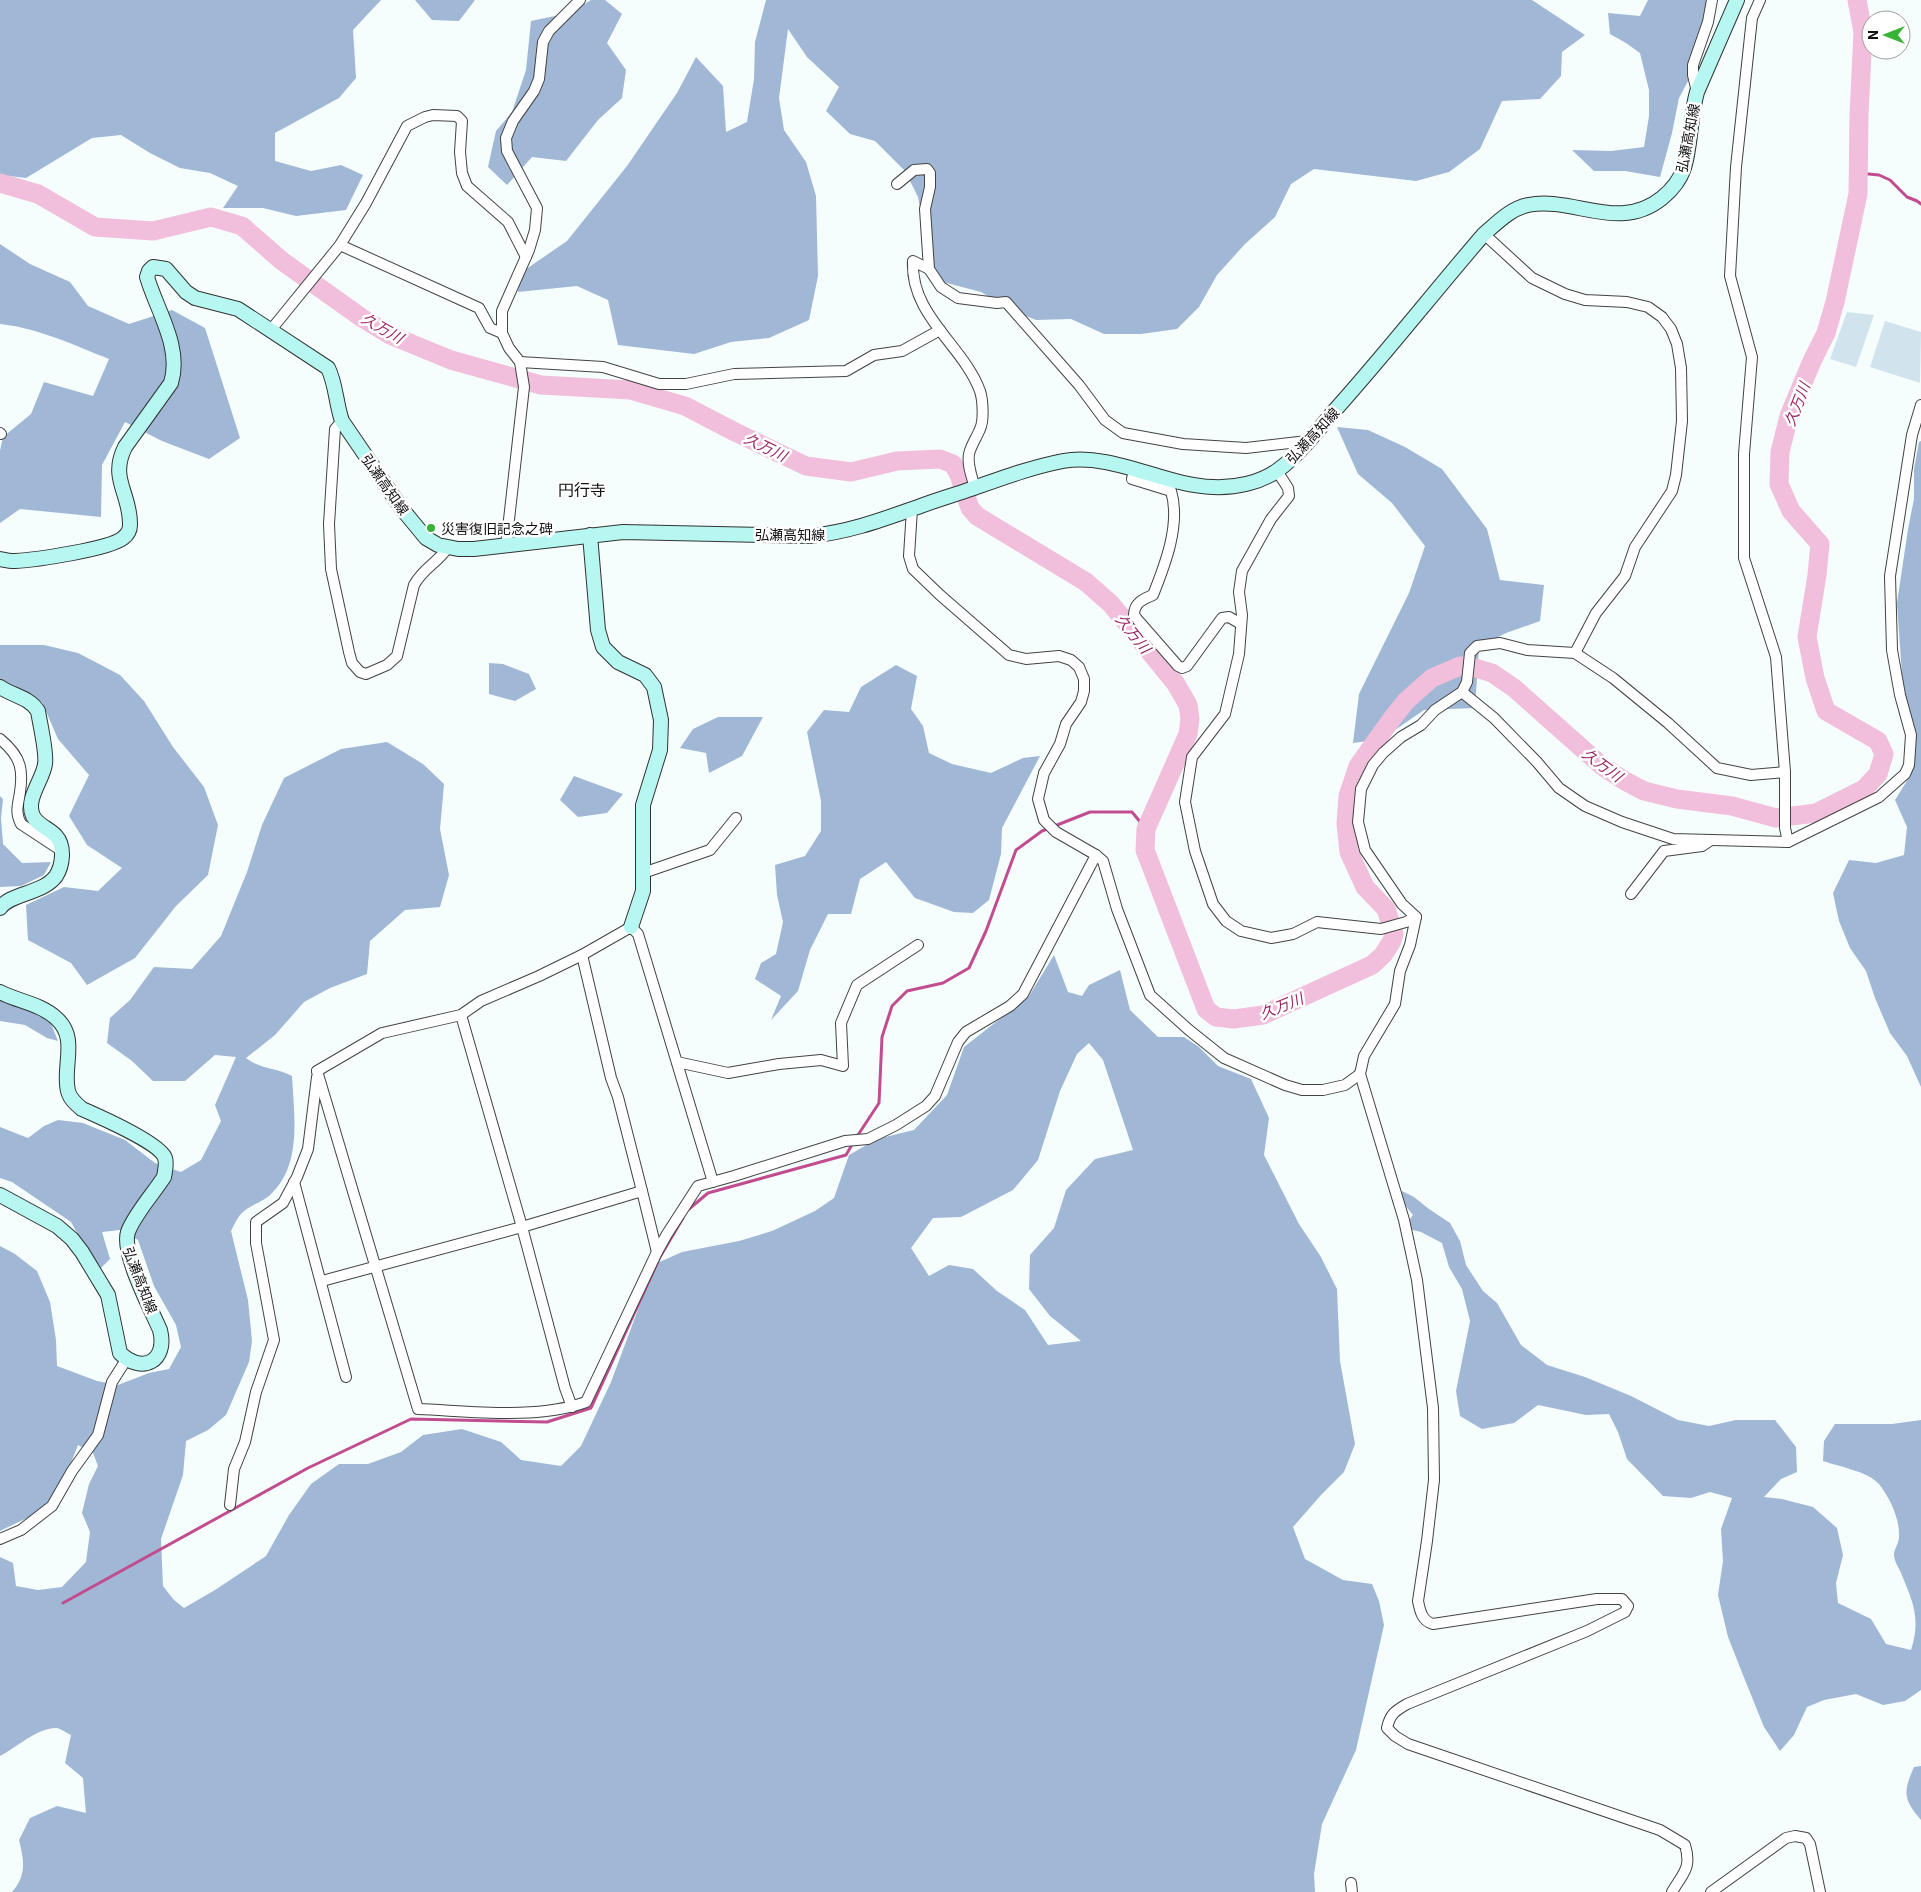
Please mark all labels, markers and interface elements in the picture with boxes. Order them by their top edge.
north arrow [1861,10,1911,60]
text: N [1862,30,1882,40]
street label: 弘瀬高知線 [1671,102,1703,174]
water label: 久万川 [358,307,409,348]
water label: 久万川 [1778,377,1815,429]
street label: 弘瀬高知線 [1281,403,1343,467]
water label: 久万川 [741,427,793,466]
street label: 弘瀬高知線 [358,450,414,518]
district label: 円行寺 [558,477,606,501]
place label: 災害復旧記念之碑 [441,518,553,538]
marker: 災害復旧記念之碑 [425,522,437,534]
street label: 弘瀬高知線 [755,524,825,544]
water label: 久万川 [1112,609,1158,659]
water label: 久万川 [1579,742,1629,787]
water label: 久万川 [1256,986,1308,1023]
street label: 弘瀬高知線 [119,1244,163,1316]

